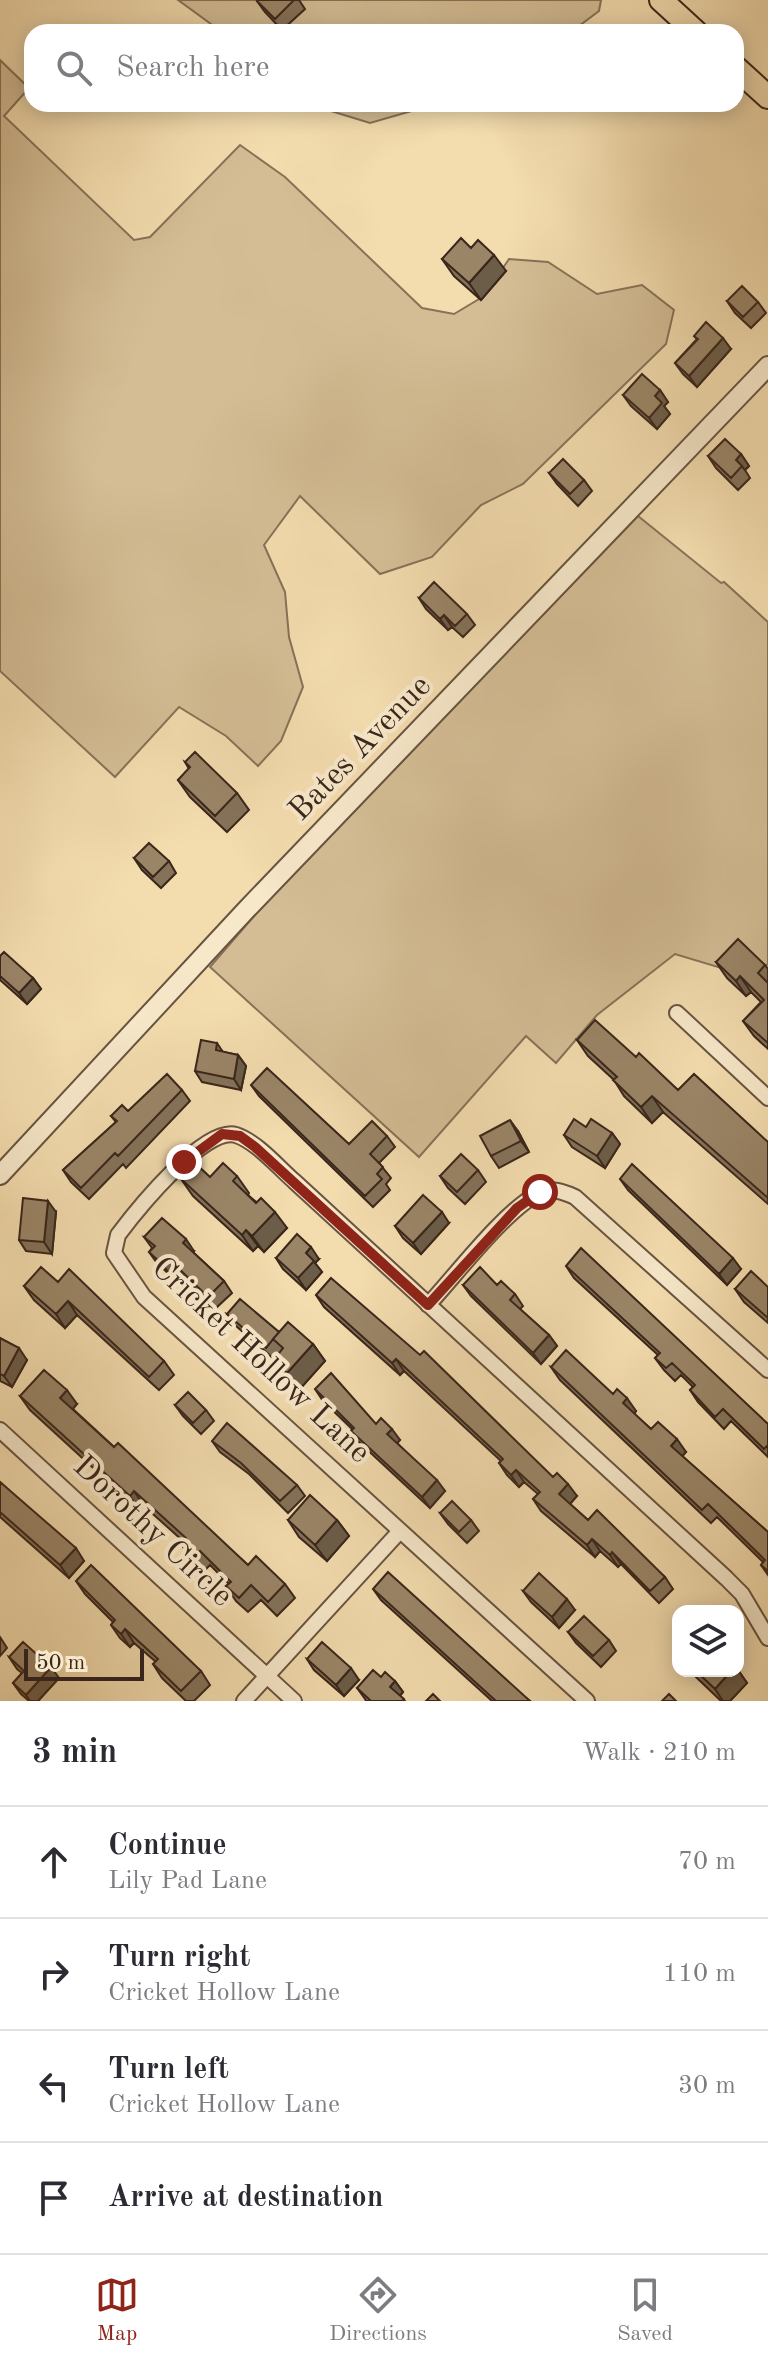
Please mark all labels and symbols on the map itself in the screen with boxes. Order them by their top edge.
street label: Bates Avenue [284,670,438,828]
route end [166,1144,202,1180]
route start [522,1174,558,1210]
street label: Cricket Hollow Lane [145,1252,375,1470]
street label: Dorothy Circle [66,1450,238,1614]
scale bar [24,1645,144,1681]

